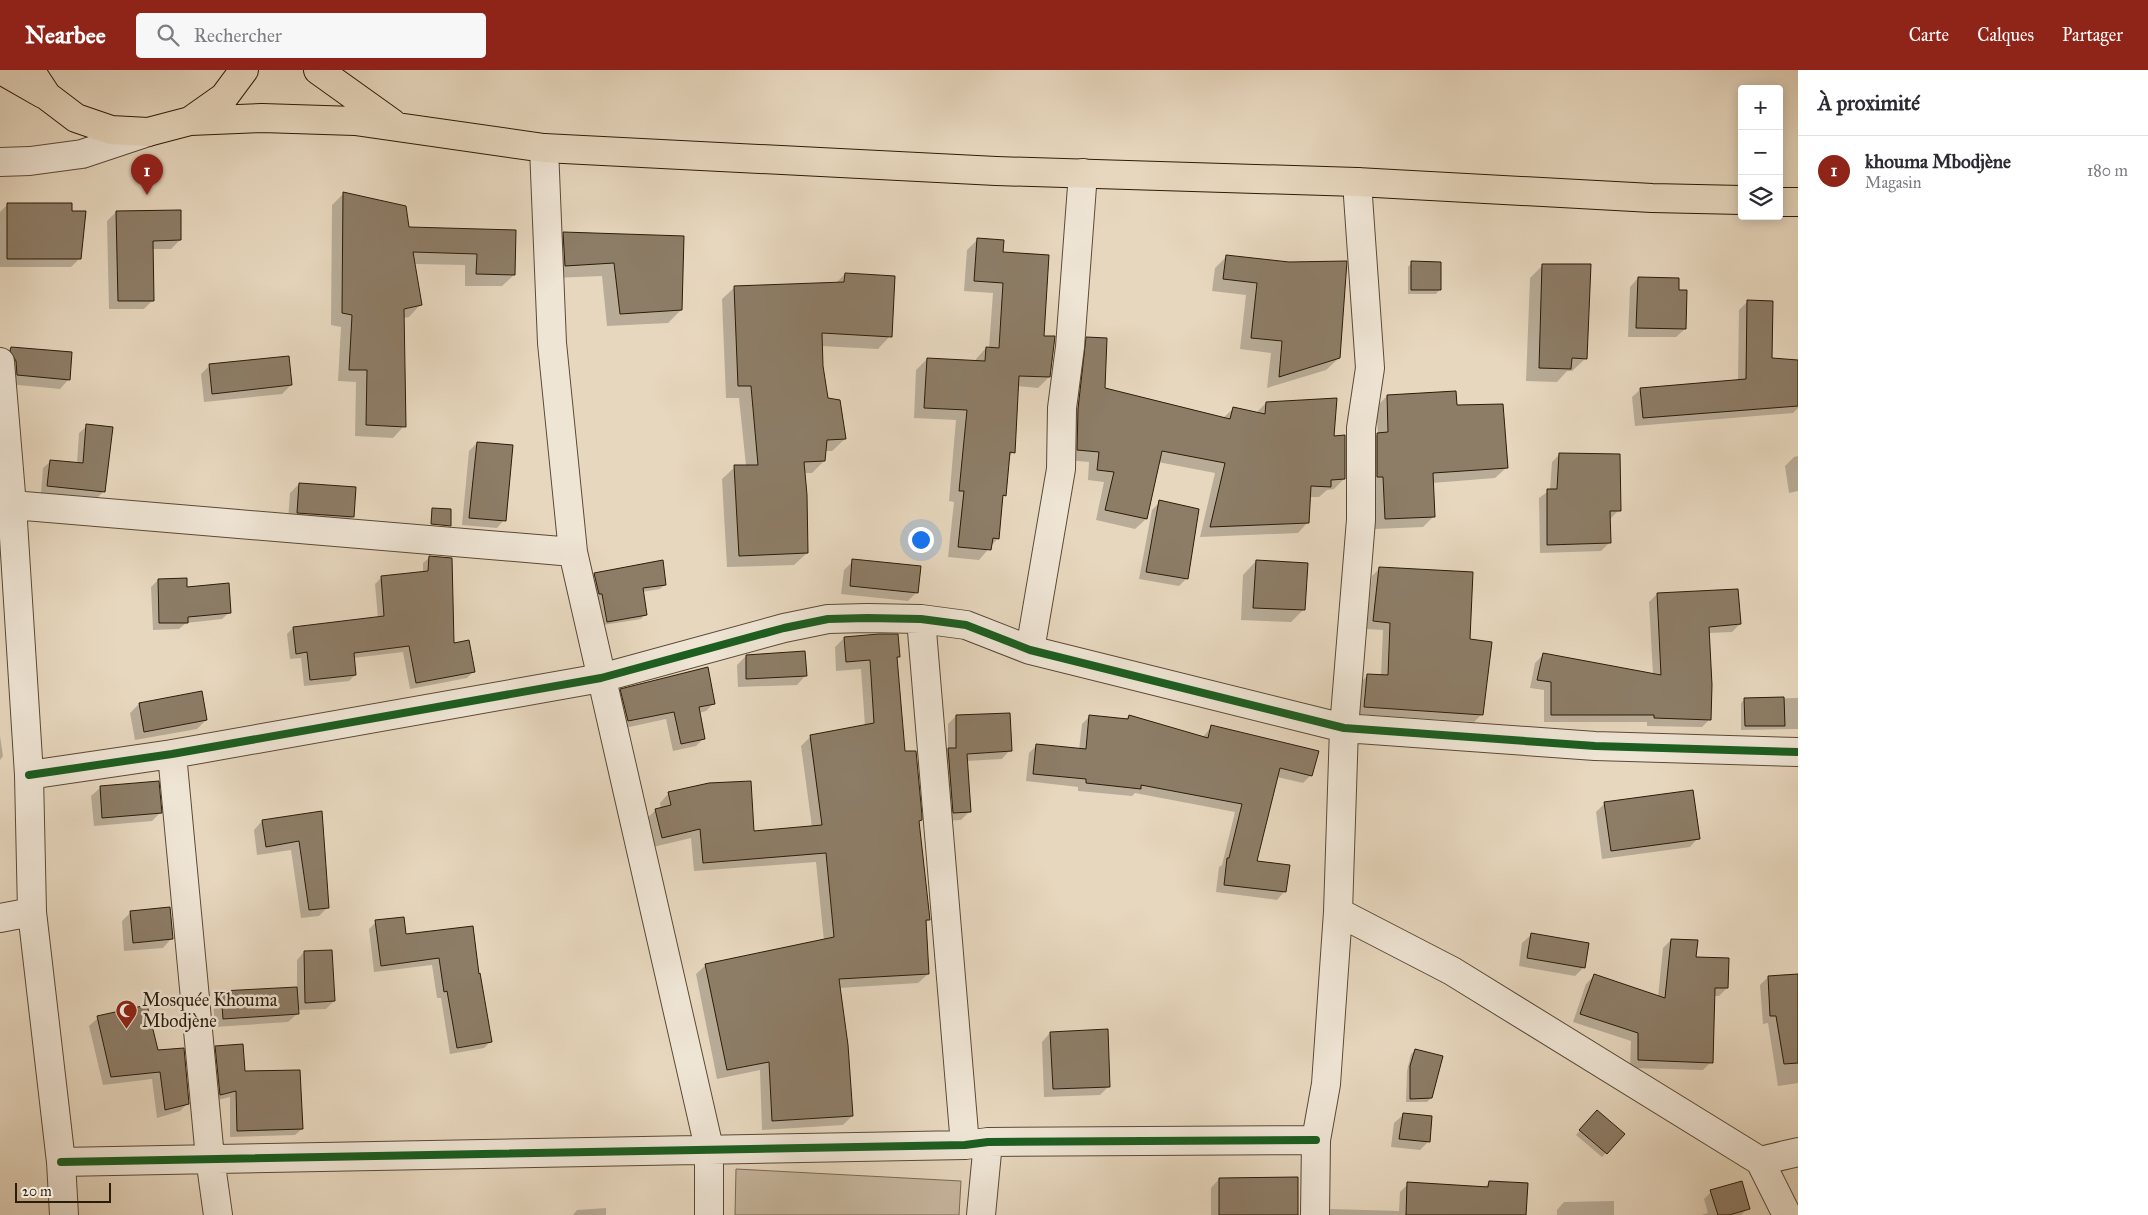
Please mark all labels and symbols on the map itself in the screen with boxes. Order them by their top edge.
pin: 1 [131,154,163,195]
your location [908,527,934,553]
place label: Mosquée Khouma Mbodjène [142,989,278,1032]
mosque icon: Mosquée Khouma Mbodjène [114,998,138,1029]
scale bar [15,1180,111,1203]

